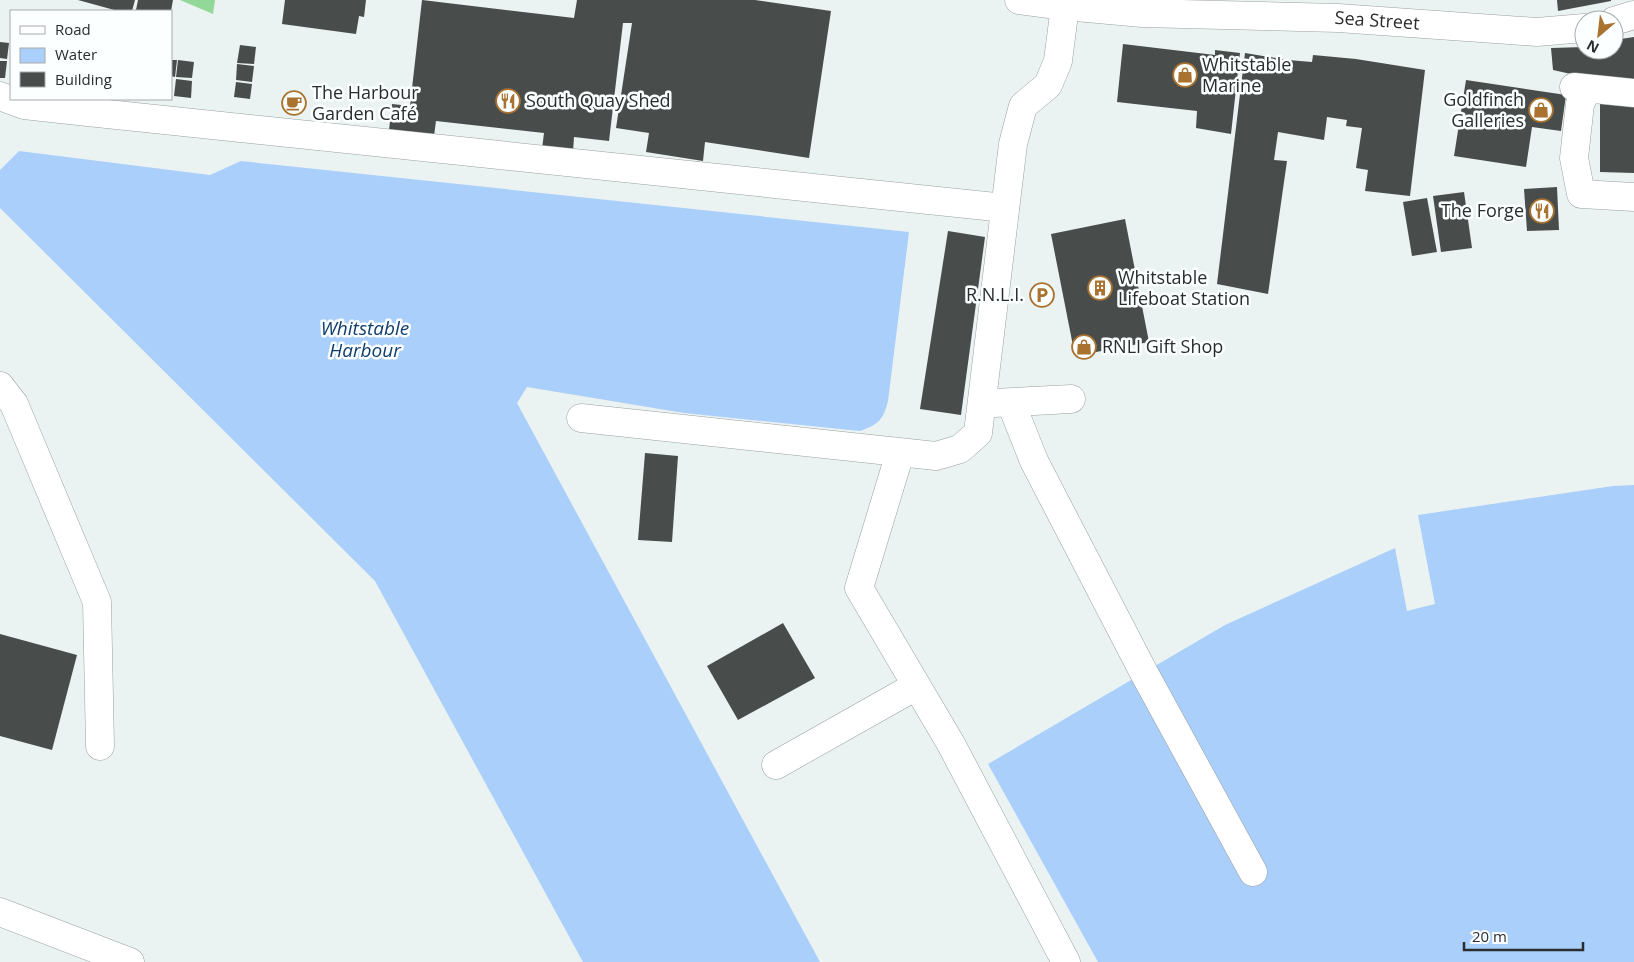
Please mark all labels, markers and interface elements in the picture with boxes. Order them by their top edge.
street label: Sea Street [1334,5,1420,35]
legend [10,10,172,100]
north arrow [1574,10,1624,60]
text: Road [55,19,91,39]
text: N [1583,36,1602,58]
text: Water [55,44,97,64]
place label: Whitstable Marine [1202,52,1291,97]
shop icon: Whitstable Marine [1172,62,1198,88]
text: Building [55,69,112,89]
place label: The Harbour Garden Café [312,80,419,125]
place label: Goldfinch Galleries [1443,87,1524,132]
restaurant icon: South Quay Shed [495,88,521,114]
place label: South Quay Shed [526,88,671,112]
cafe icon: The Harbour Garden Café [281,90,307,116]
shop icon: Goldfinch Galleries [1528,97,1554,123]
place label: The Forge [1441,198,1524,222]
restaurant icon: The Forge [1529,198,1555,224]
place label: Whitstable Lifeboat Station [1118,265,1250,310]
building icon: Whitstable Lifeboat Station [1087,275,1113,301]
place label: R.N.L.I. [966,282,1024,306]
parking icon: R.N.L.I. [1029,282,1055,308]
water label: Whitstable Harbour [321,315,409,363]
shop icon: RNLI Gift Shop [1071,334,1097,360]
place label: RNLI Gift Shop [1102,334,1223,358]
scale bar [1464,920,1583,952]
text: 20 m [1472,926,1507,946]

